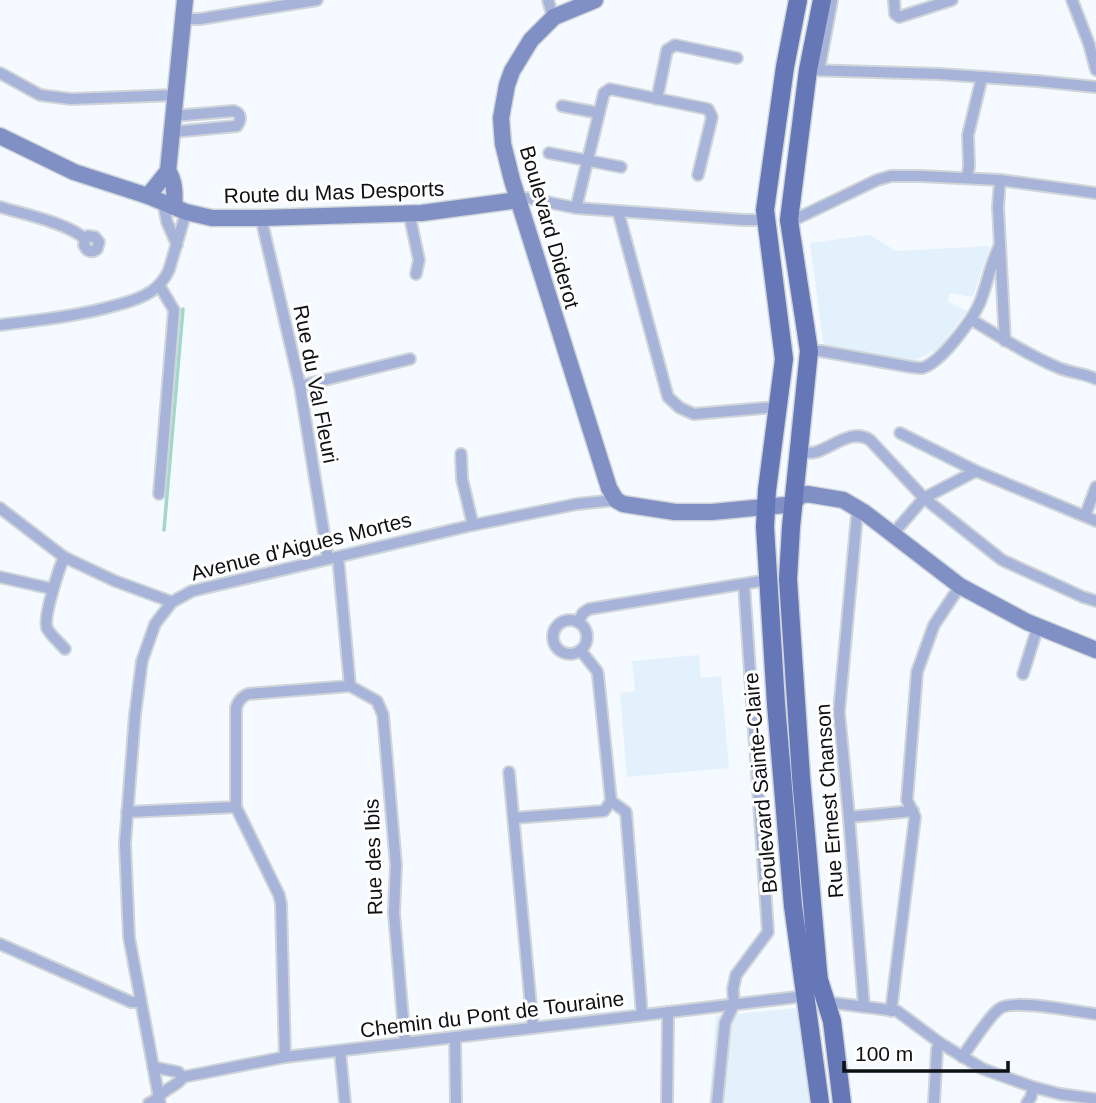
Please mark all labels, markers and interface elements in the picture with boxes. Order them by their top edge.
street label: Boulevard Diderot [516,143,584,311]
street label: Route du Mas Desports [223,177,445,207]
street label: Rue du Val Fleuri [289,303,343,465]
street label: Avenue d'Aigues Mortes [188,507,414,585]
street label: Boulevard Sainte-Claire [739,672,781,894]
street label: Rue Ernest Chanson [811,703,847,899]
street label: Rue des Ibis [359,798,387,916]
street label: Chemin du Pont de Touraine [359,986,625,1042]
scale bar [844,1030,1009,1074]
text: 100 m [855,1042,913,1065]

